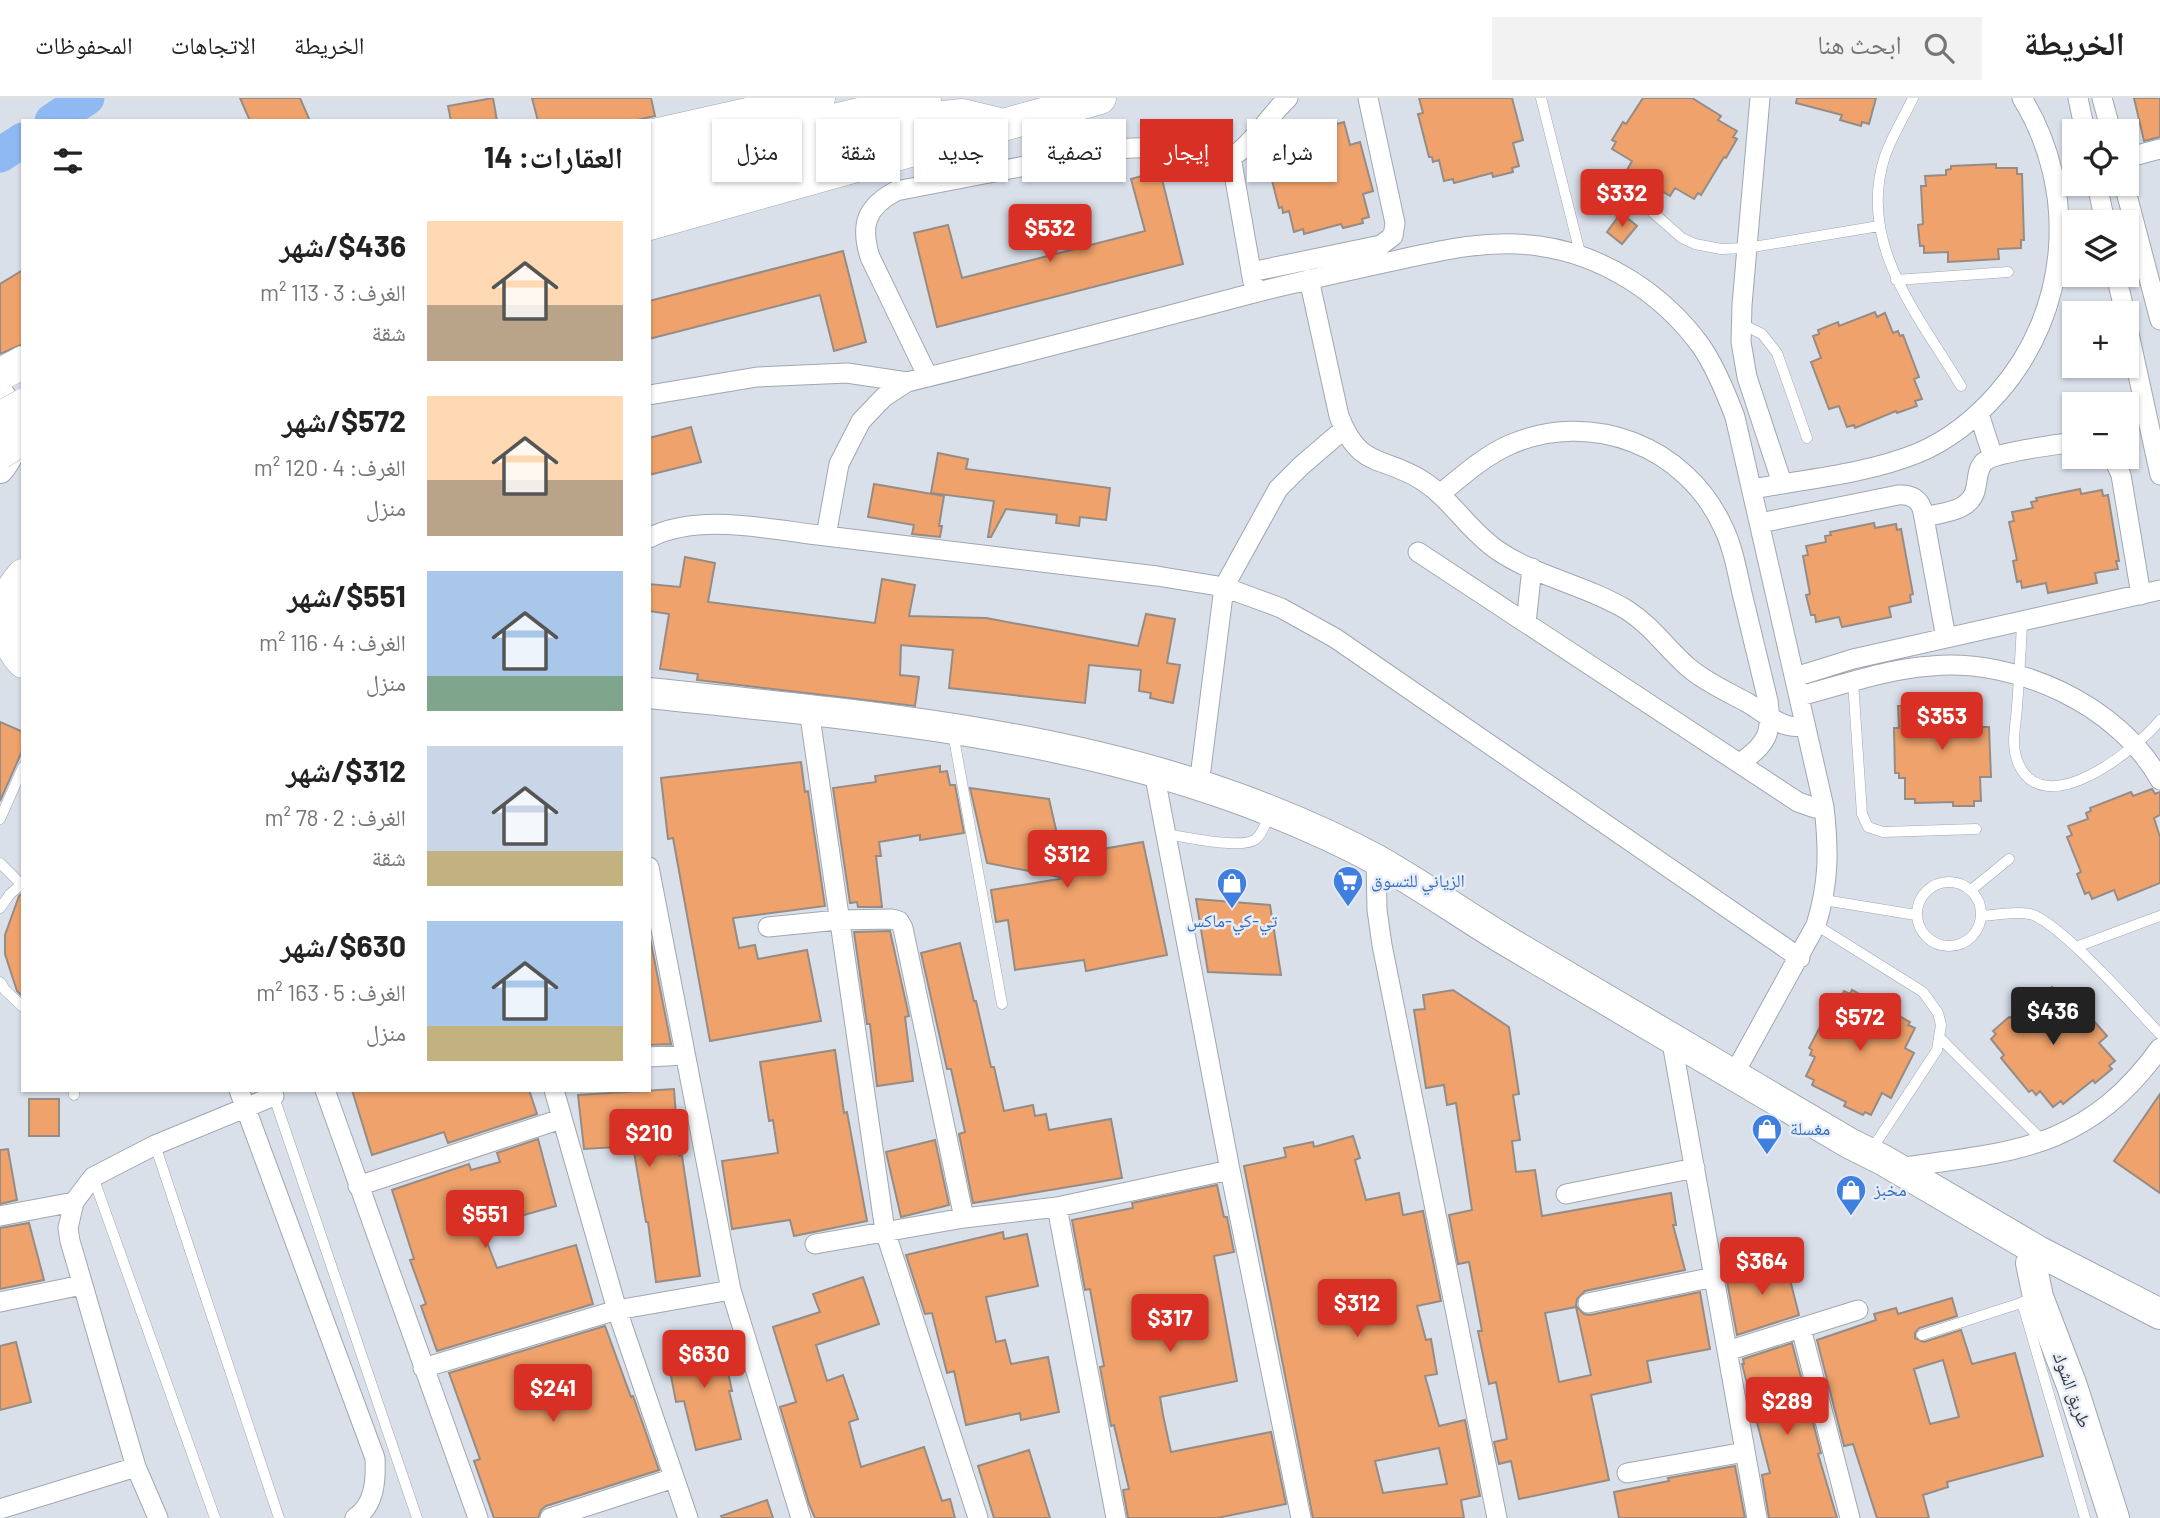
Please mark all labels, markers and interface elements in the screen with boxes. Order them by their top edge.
search box [1492,17,1982,80]
text: الخريطة [2024,22,2125,62]
text: ابحث هنا [1817,28,1902,59]
icon: search [1920,29,1958,67]
text: المحفوظات [35,30,133,59]
text: الاتجاهات [171,30,256,59]
text: الخريطة [294,30,365,59]
chip: منزل [712,119,802,182]
chip: شقة [816,119,900,182]
chip: جديد [914,119,1008,182]
chip: تصفية [1022,119,1126,182]
chip: إيجار [1140,119,1233,182]
chip: شراء [1247,119,1337,182]
map controls [2062,119,2139,469]
button: locate [2062,119,2139,196]
text: العقارات: 14 [484,138,623,174]
icon: filters [49,142,87,180]
pin: $332 [1581,170,1663,229]
text: $332 [1597,178,1647,206]
pin: $532 [1009,204,1091,264]
button: layers [2062,210,2139,287]
text: $532 [1025,213,1075,241]
text: $436/شهر [279,227,406,263]
icon: home [483,249,567,333]
text: الغرف: 3 · 113 m² [260,278,406,306]
button: + [2062,301,2139,378]
text: شقة [372,318,406,346]
button: − [2062,392,2139,469]
text: $572/شهر [282,402,406,438]
icon: home [483,424,567,508]
text: الغرف: 4 · 120 m² [254,453,406,481]
text: منزل [366,493,406,521]
text: $551/شهر [287,577,406,613]
icon: home [483,599,567,683]
text: الغرف: 4 · 116 m² [259,628,406,656]
text: منزل [366,668,406,696]
pin: $353 [1901,692,1983,752]
text: $353 [1917,701,1967,729]
text: $312/شهر [286,752,406,788]
icon: home [483,774,567,858]
text: الغرف: 2 · 78 m² [265,803,406,831]
pin: $312 [1026,830,1108,890]
text: $312 [1044,839,1090,867]
text: شقة [372,843,406,871]
supermarket icon: الزياني للتسوق [1331,864,1365,908]
shop icon: تي-كي-ماكس [1215,866,1249,910]
place label: الزياني للتسوق [1371,869,1465,896]
place label: تي-كي-ماكس [1186,909,1278,936]
text: $630/شهر [280,927,406,963]
icon: home [483,949,567,1033]
text: الغرف: 5 · 163 m² [256,978,406,1006]
pin: $436 [2012,988,2094,1047]
pin: $572 [1819,993,1901,1053]
text: $436 [2027,996,2079,1024]
text: $572 [1835,1002,1885,1030]
text: منزل [366,1018,406,1046]
pin: $210 [608,1110,690,1169]
shop icon: مغسلة [1750,1112,1784,1156]
place label: مغسلة [1790,1117,1830,1139]
text: $210 [625,1118,673,1146]
shop icon: مخبز [1834,1173,1868,1217]
place label: مخبز [1873,1178,1907,1201]
pin: $551 [444,1190,526,1250]
text: $551 [462,1199,508,1227]
pin: $364 [1721,1238,1803,1297]
text: $364 [1736,1246,1788,1274]
pin: $312 [1316,1280,1398,1339]
text: $312 [1334,1288,1380,1316]
pin: $317 [1129,1294,1211,1354]
text: $317 [1147,1303,1193,1331]
pin: $630 [663,1330,745,1390]
text: $630 [678,1339,730,1367]
street label: طريق الشوك [2048,1349,2097,1431]
pin: $241 [512,1364,594,1424]
text: $241 [530,1373,576,1401]
pin: $289 [1746,1378,1828,1437]
text: $289 [1762,1386,1812,1414]

